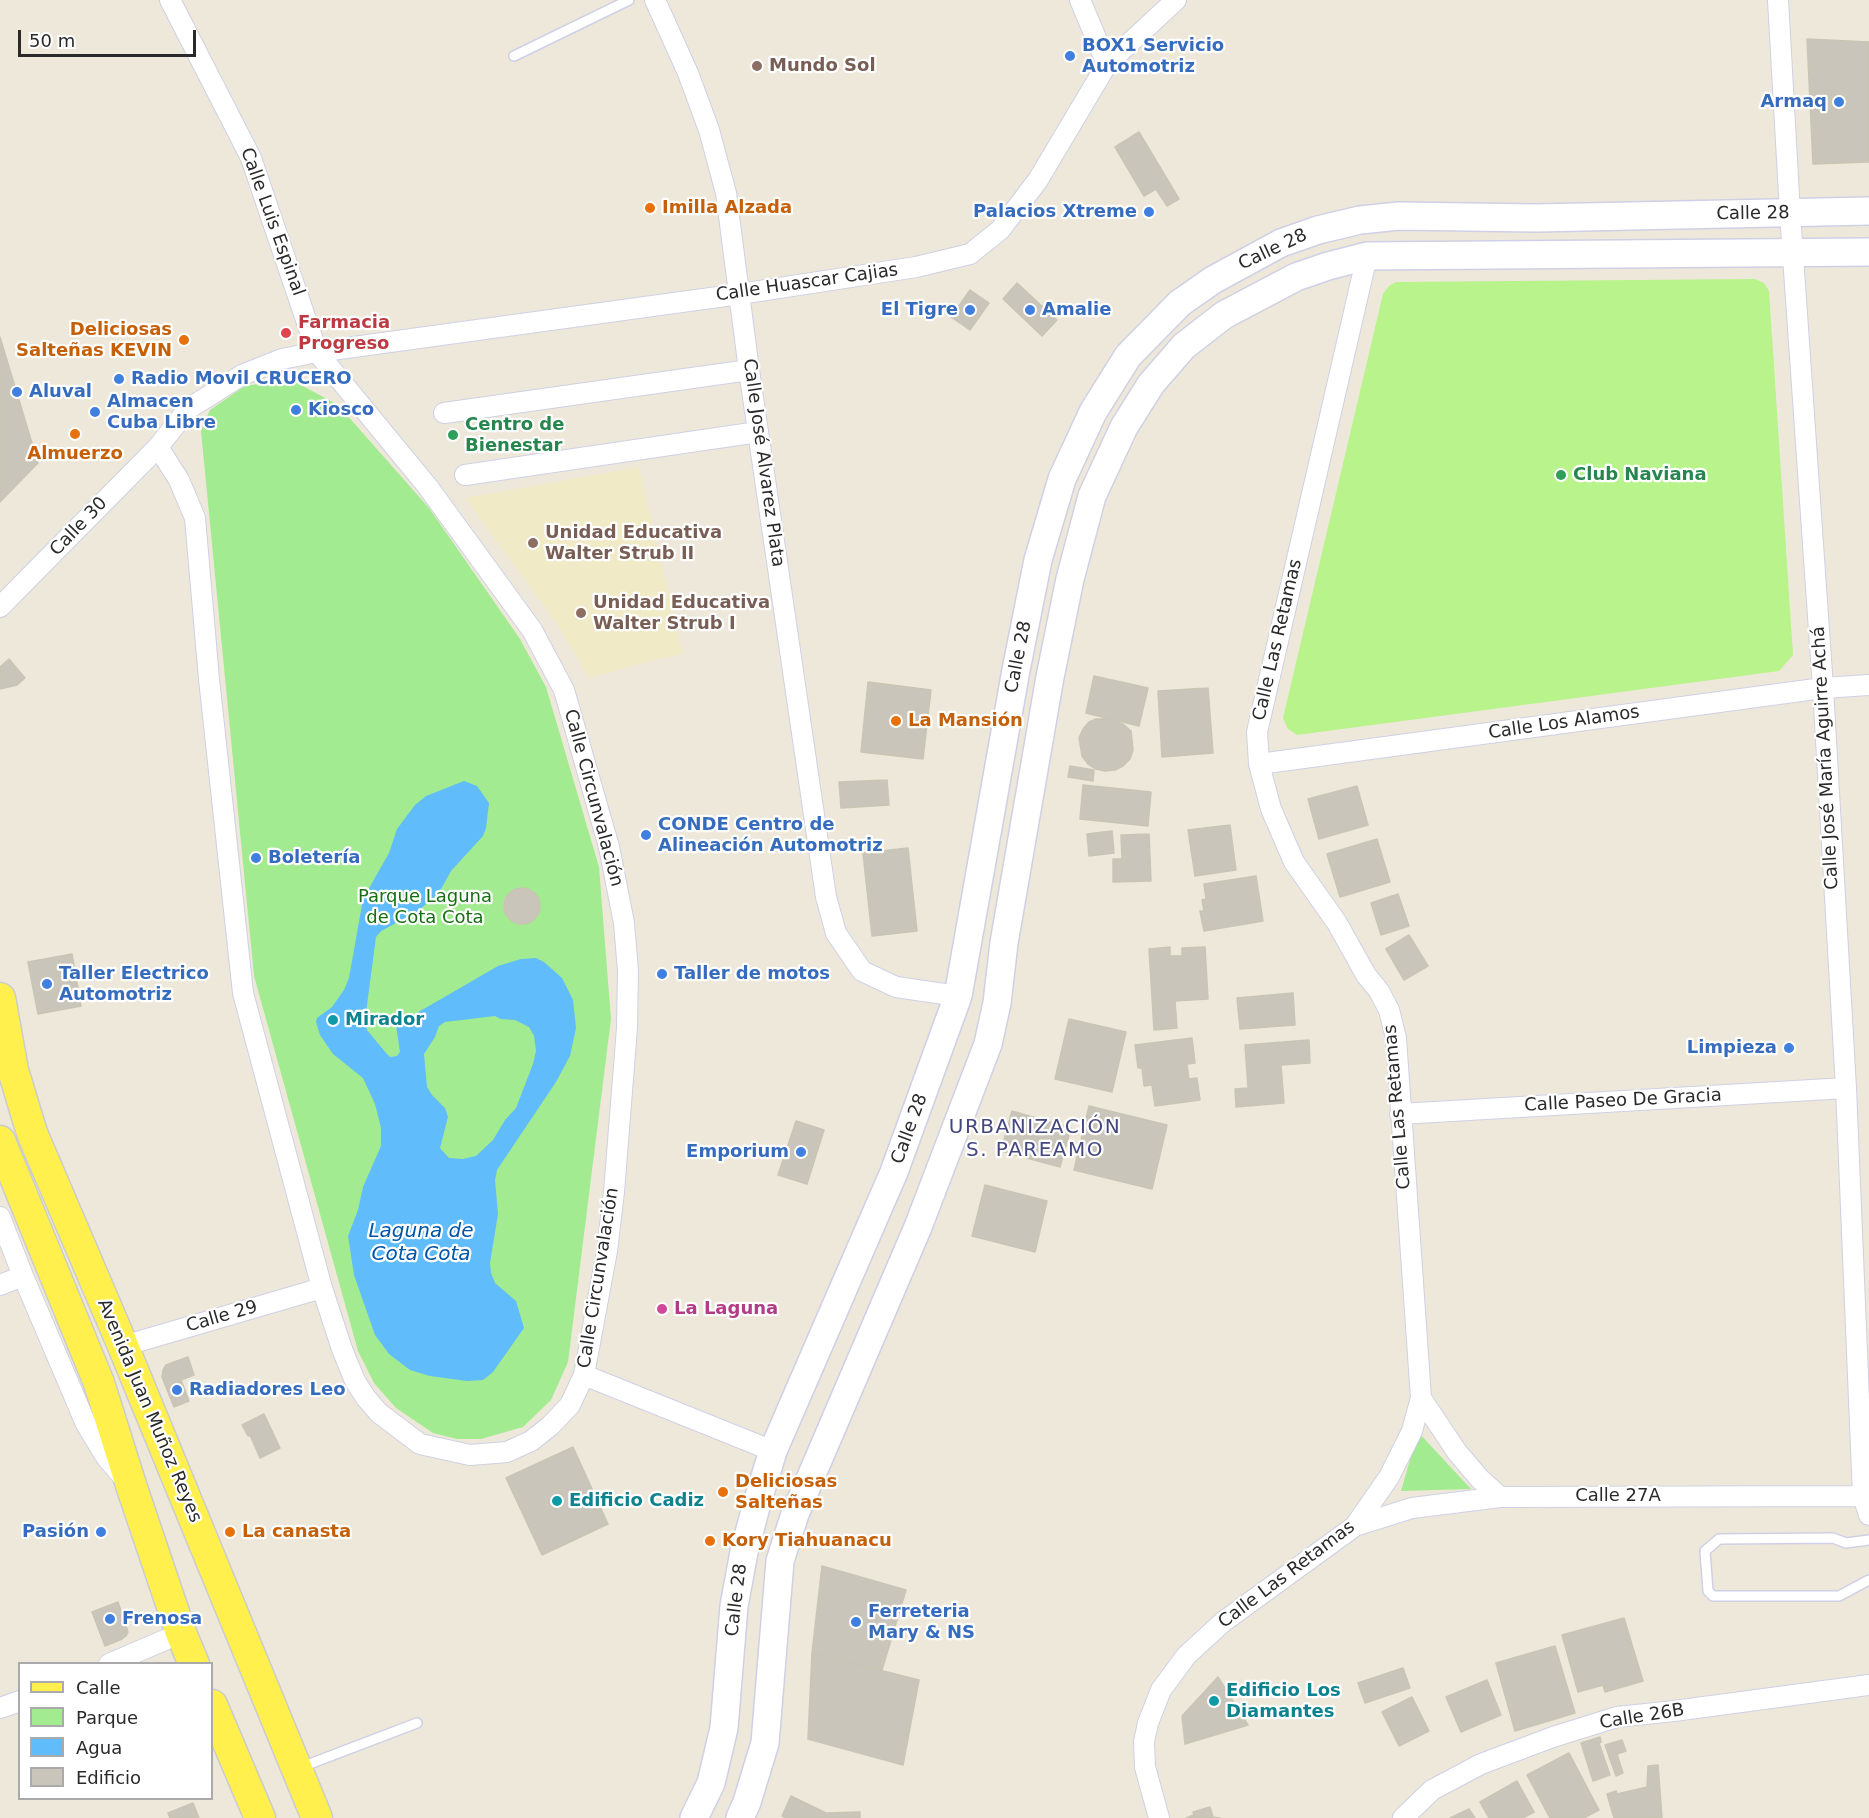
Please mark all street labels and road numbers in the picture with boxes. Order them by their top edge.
street label: Calle Luis Espinal [235,145,309,299]
street label: Calle 28 [1716,203,1790,225]
street label: Calle 28 [1235,225,1311,275]
street label: Calle Huascar Cajias [714,260,900,306]
street label: Calle José Alvarez Plata [738,357,788,569]
street label: Calle 30 [46,493,112,561]
street label: Calle Las Retamas [1249,557,1307,723]
street label: Calle 28 [1001,619,1037,695]
street label: Calle José María Aguirre Achá [1808,626,1844,890]
street label: Calle Los Alamos [1487,702,1641,744]
street label: Calle Circunvalación [559,707,627,889]
street label: Calle Las Retamas [1380,1024,1416,1190]
street label: Calle Paseo De Gracia [1524,1085,1722,1117]
street label: Calle 28 [887,1091,933,1167]
street label: Calle Circunvalación [574,1186,624,1370]
street label: Avenida Juan Muñoz Reyes [92,1296,206,1526]
street label: Calle 29 [184,1297,260,1337]
street label: Calle 27A [1575,1485,1661,1507]
street label: Calle Las Retamas [1214,1517,1360,1633]
street label: Calle 28 [722,1562,752,1638]
street label: Calle 26B [1598,1700,1686,1734]

